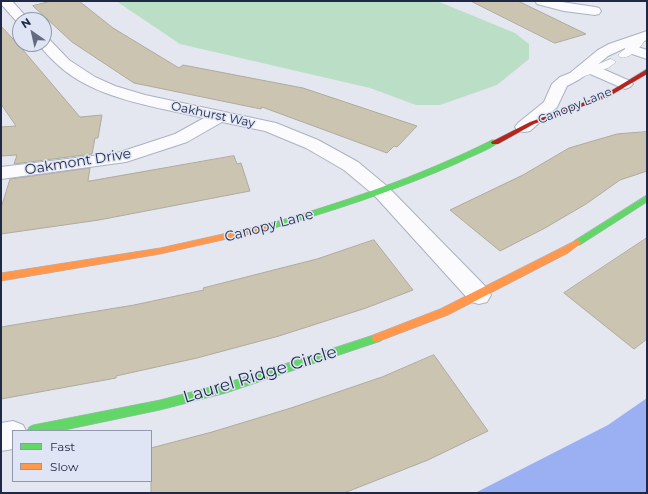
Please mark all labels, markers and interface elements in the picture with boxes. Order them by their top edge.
north arrow [12,12,52,52]
text: N [18,15,33,31]
street label: Canopy Lane [536,85,614,127]
street label: Oakhurst Way [170,99,256,131]
street label: Oakmont Drive [24,145,132,179]
street label: Canopy Lane [223,206,315,246]
street label: Laurel Ridge Circle [181,342,339,408]
legend [12,430,152,482]
text: Fast [50,439,75,454]
text: Slow [50,459,79,474]

